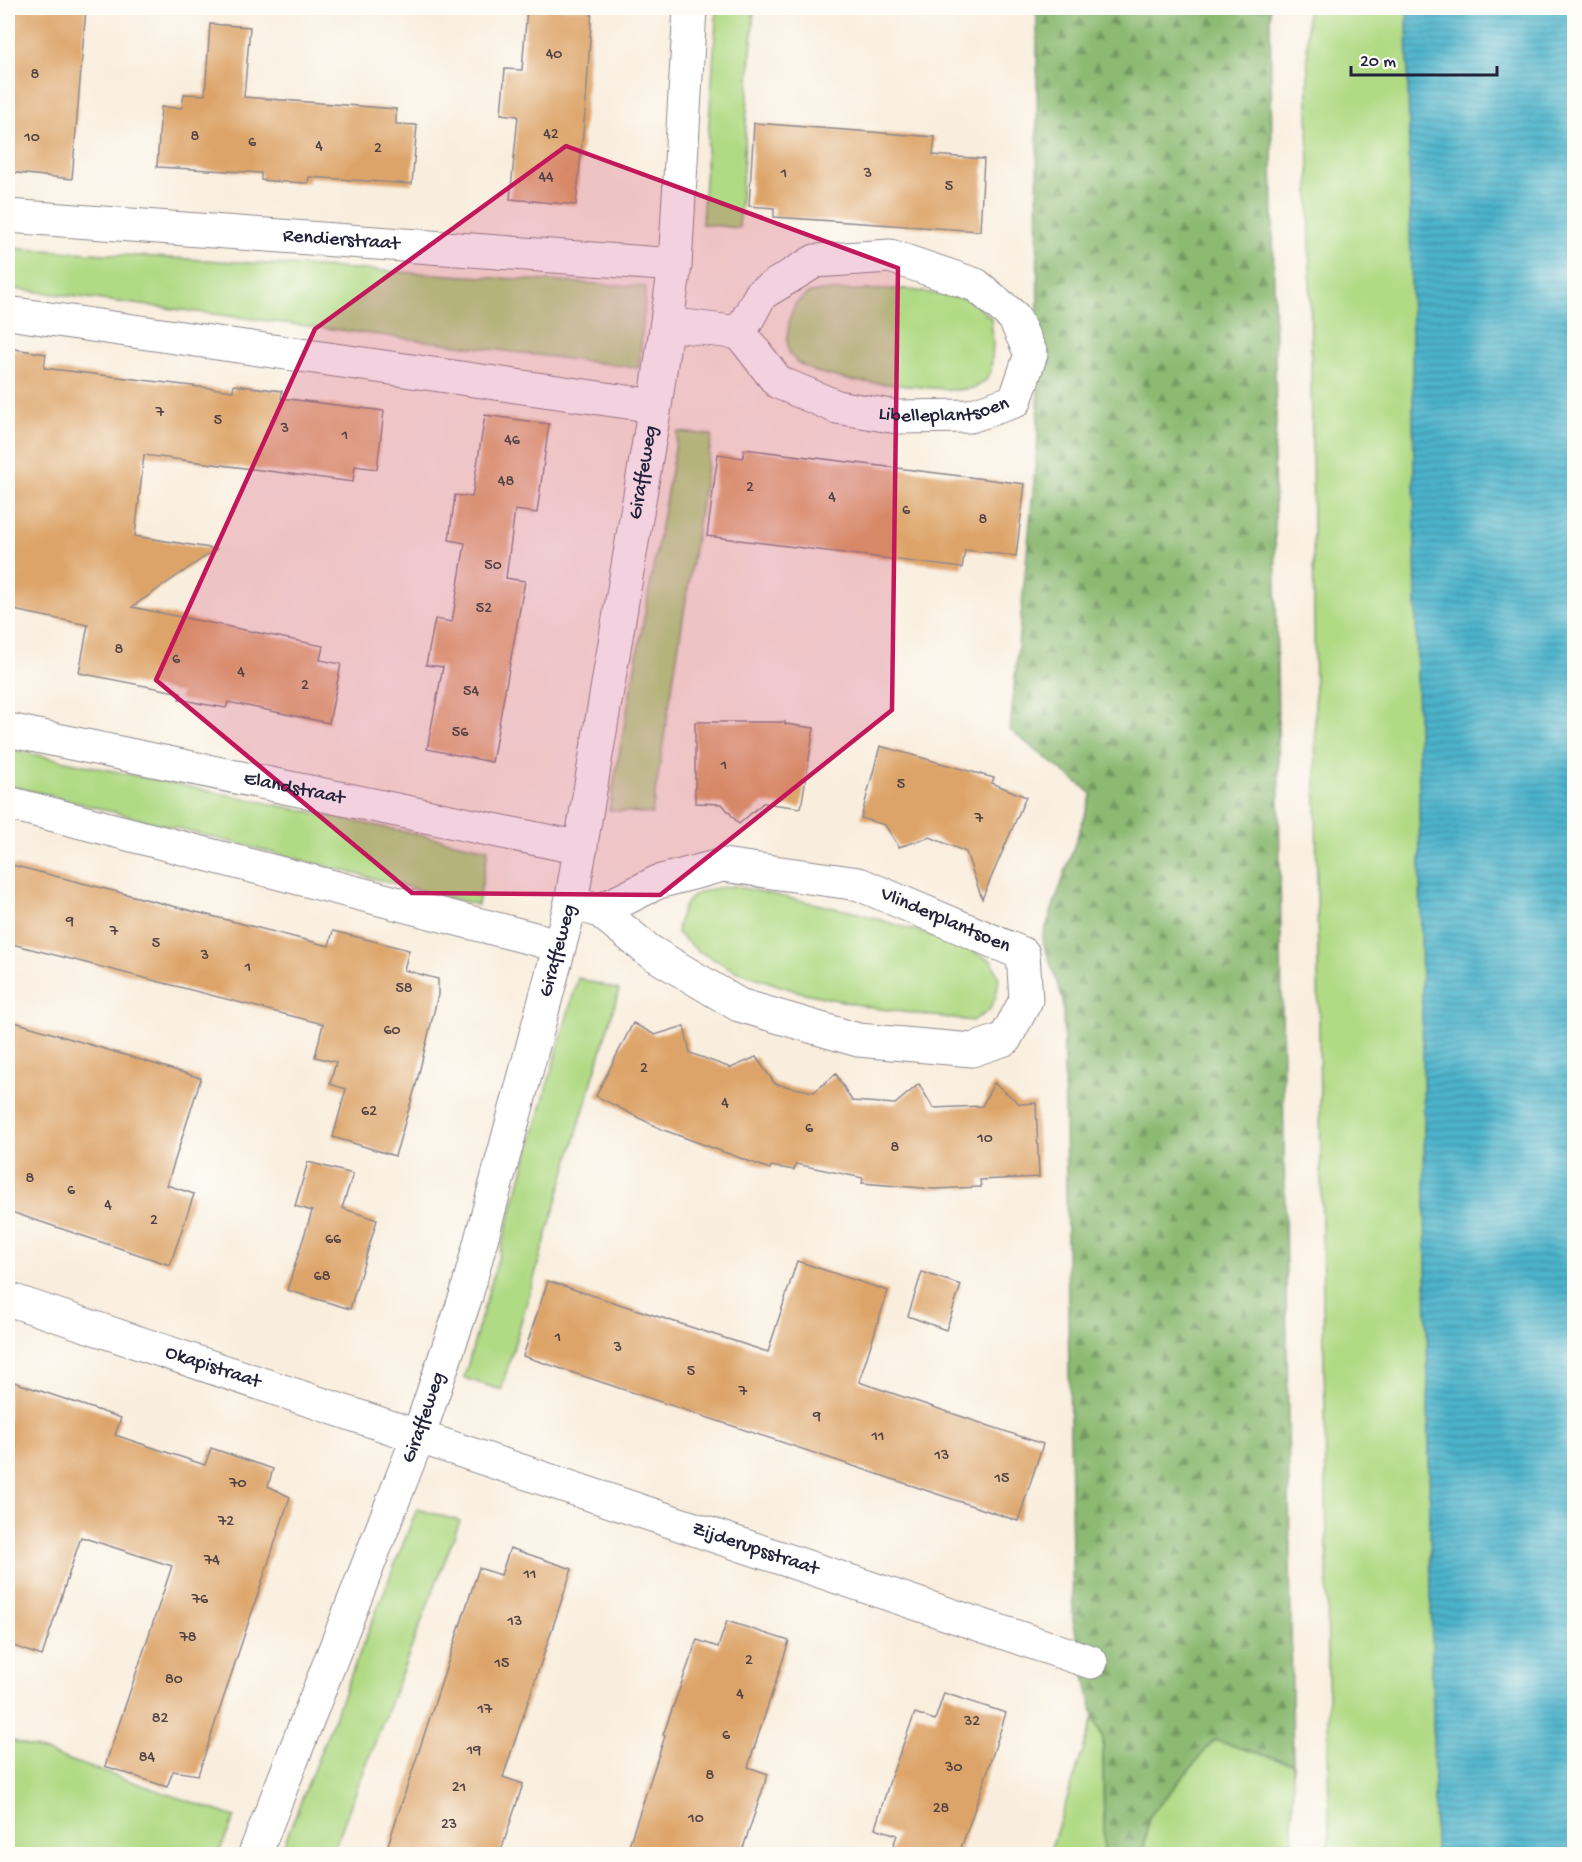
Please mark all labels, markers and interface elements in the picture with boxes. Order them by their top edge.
scale bar [1351,39,1496,77]
house number: 40 [546,46,562,65]
text: 20 m [1360,52,1396,73]
house number: 8 [31,66,40,85]
house number: 42 [543,126,559,145]
house number: 8 [191,128,200,147]
house number: 10 [23,129,40,148]
house number: 6 [248,134,257,153]
house number: 4 [315,138,323,157]
house number: 2 [374,140,382,159]
house number: 1 [780,165,787,184]
house number: 3 [863,165,872,184]
house number: 44 [538,169,554,188]
house number: 5 [945,178,953,197]
street label: Rendierstraat [282,225,402,256]
street label: Libelleplantsoen [877,392,1013,429]
house number: 7 [155,404,165,423]
house number: 5 [214,412,222,431]
house number: 3 [280,420,289,439]
street label: Giraffeweg [624,424,663,521]
house number: 1 [341,427,348,446]
house number: 46 [504,432,521,451]
house number: 48 [498,473,514,492]
house number: 2 [746,479,754,498]
house number: 4 [828,489,836,508]
house number: 6 [902,502,911,521]
house number: 8 [979,511,988,530]
house number: 50 [484,557,502,576]
house number: 52 [476,600,492,619]
house number: 8 [115,641,124,660]
house number: 6 [172,651,181,670]
house number: 4 [237,664,245,683]
house number: 2 [301,677,309,696]
house number: 54 [463,683,479,702]
house number: 56 [452,724,469,743]
house number: 1 [720,757,727,776]
street label: Elandstraat [242,767,348,811]
house number: 5 [897,776,905,795]
house number: 7 [974,810,984,829]
street label: Vlinderplantsoen [876,883,1014,959]
street label: Giraffeweg [535,902,582,1000]
house number: 9 [65,913,74,932]
house number: 7 [109,923,119,942]
house number: 5 [152,935,160,954]
house number: 3 [200,947,209,966]
house number: 1 [244,959,251,978]
house number: 58 [395,980,413,999]
house number: 60 [383,1022,401,1041]
house number: 2 [640,1060,648,1079]
house number: 4 [721,1095,729,1114]
house number: 62 [361,1103,377,1122]
house number: 6 [805,1120,814,1139]
house number: 10 [976,1130,993,1149]
house number: 8 [891,1139,900,1158]
house number: 8 [26,1170,35,1189]
house number: 6 [67,1182,76,1201]
house number: 4 [104,1197,112,1216]
house number: 2 [150,1212,158,1231]
house number: 66 [325,1231,342,1250]
house number: 68 [314,1268,331,1287]
house number: 1 [554,1329,561,1348]
house number: 3 [613,1339,622,1358]
street label: Okapistraat [162,1341,265,1395]
house number: 5 [687,1363,695,1382]
street label: Giraffeweg [397,1369,451,1467]
house number: 7 [738,1383,748,1402]
house number: 9 [812,1408,821,1427]
house number: 11 [871,1428,884,1447]
house number: 13 [934,1447,949,1466]
house number: 15 [994,1470,1009,1489]
house number: 70 [228,1475,247,1494]
house number: 72 [217,1513,234,1532]
street label: Zijderupsstraat [689,1518,823,1582]
house number: 74 [203,1552,220,1571]
house number: 11 [523,1566,536,1585]
house number: 76 [191,1591,209,1610]
house number: 13 [507,1613,522,1632]
house number: 78 [178,1629,197,1648]
house number: 2 [745,1652,753,1671]
house number: 15 [494,1655,509,1674]
house number: 80 [165,1671,183,1690]
house number: 4 [736,1686,744,1705]
house number: 17 [477,1701,493,1720]
house number: 82 [152,1710,168,1729]
house number: 32 [963,1713,980,1732]
house number: 6 [722,1727,731,1746]
house number: 19 [466,1742,481,1761]
house number: 84 [139,1749,156,1768]
house number: 30 [944,1759,963,1778]
house number: 8 [706,1767,715,1786]
house number: 21 [452,1779,466,1798]
house number: 28 [933,1800,950,1819]
house number: 10 [687,1810,704,1829]
house number: 23 [441,1816,457,1835]

